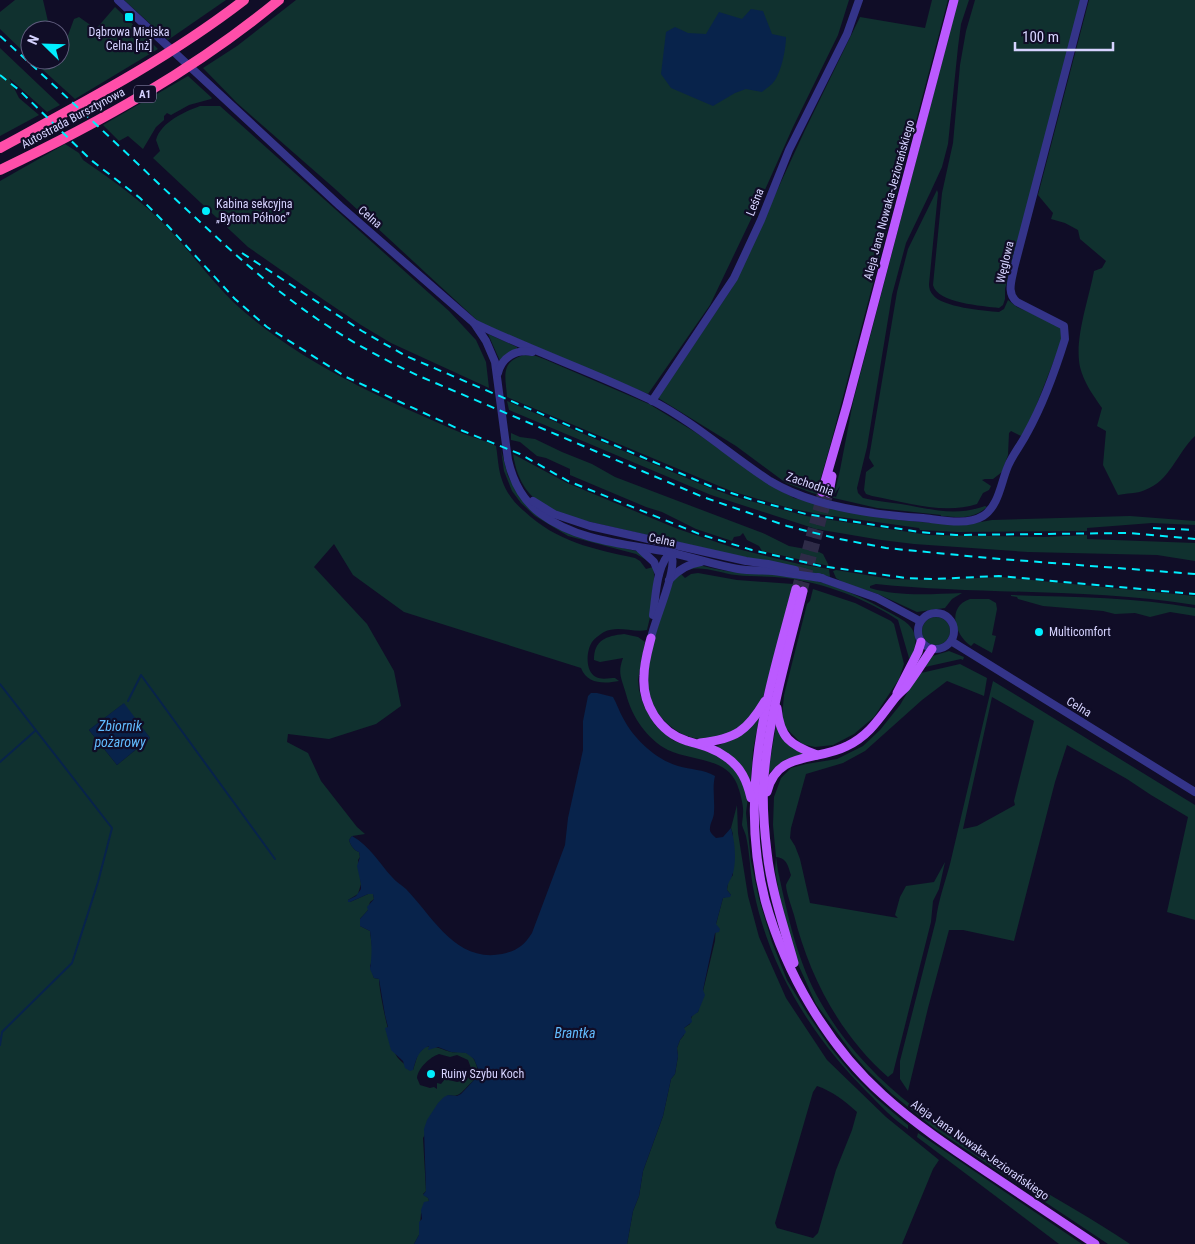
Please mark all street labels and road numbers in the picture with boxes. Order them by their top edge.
street label: Autostrada Bursztynowa [19,85,127,151]
road number: A1 [134,86,156,102]
street label: Aleja Jana Nowaka-Jeziorańskiego [861,118,917,282]
street label: Leśna [743,186,767,218]
street label: Celna [355,203,385,231]
street label: Węglowa [993,239,1017,284]
street label: Zachodnia [784,469,836,499]
street label: Celna [648,531,677,549]
street label: Celna [1064,694,1094,720]
street label: Aleja Jana Nowaka-Jeziorańskiego [908,1097,1052,1203]

